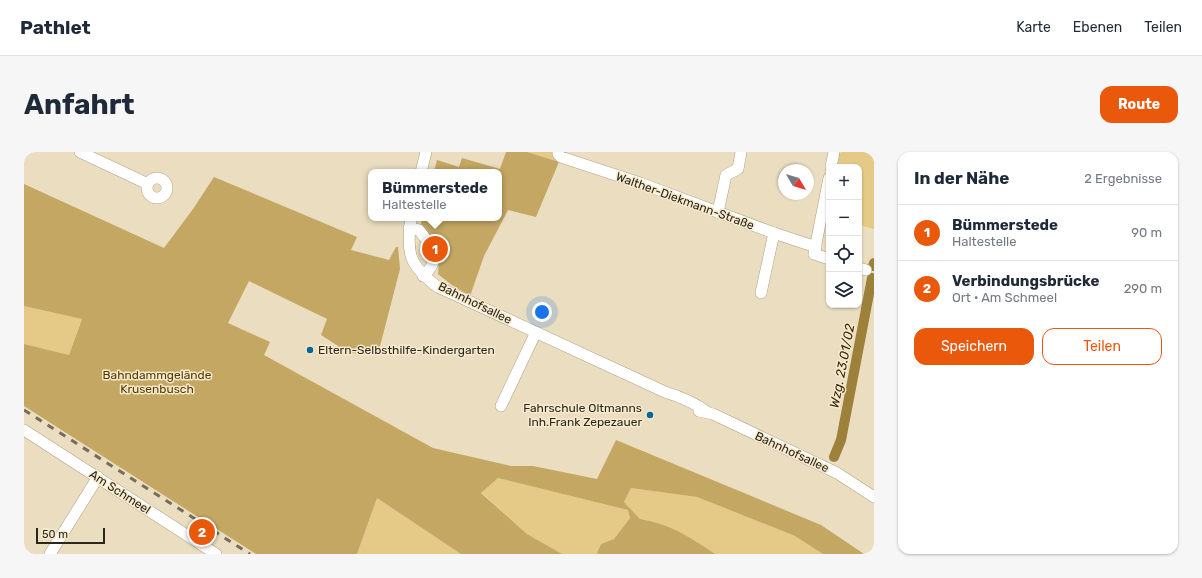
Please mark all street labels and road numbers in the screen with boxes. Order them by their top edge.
street label: Walther-Diekmann-Straße [614,169,756,233]
street label: Bahnhofsallee [436,279,514,327]
street label: Bahnhofsallee [753,429,831,475]
street label: Am Schmeel [87,467,153,517]

